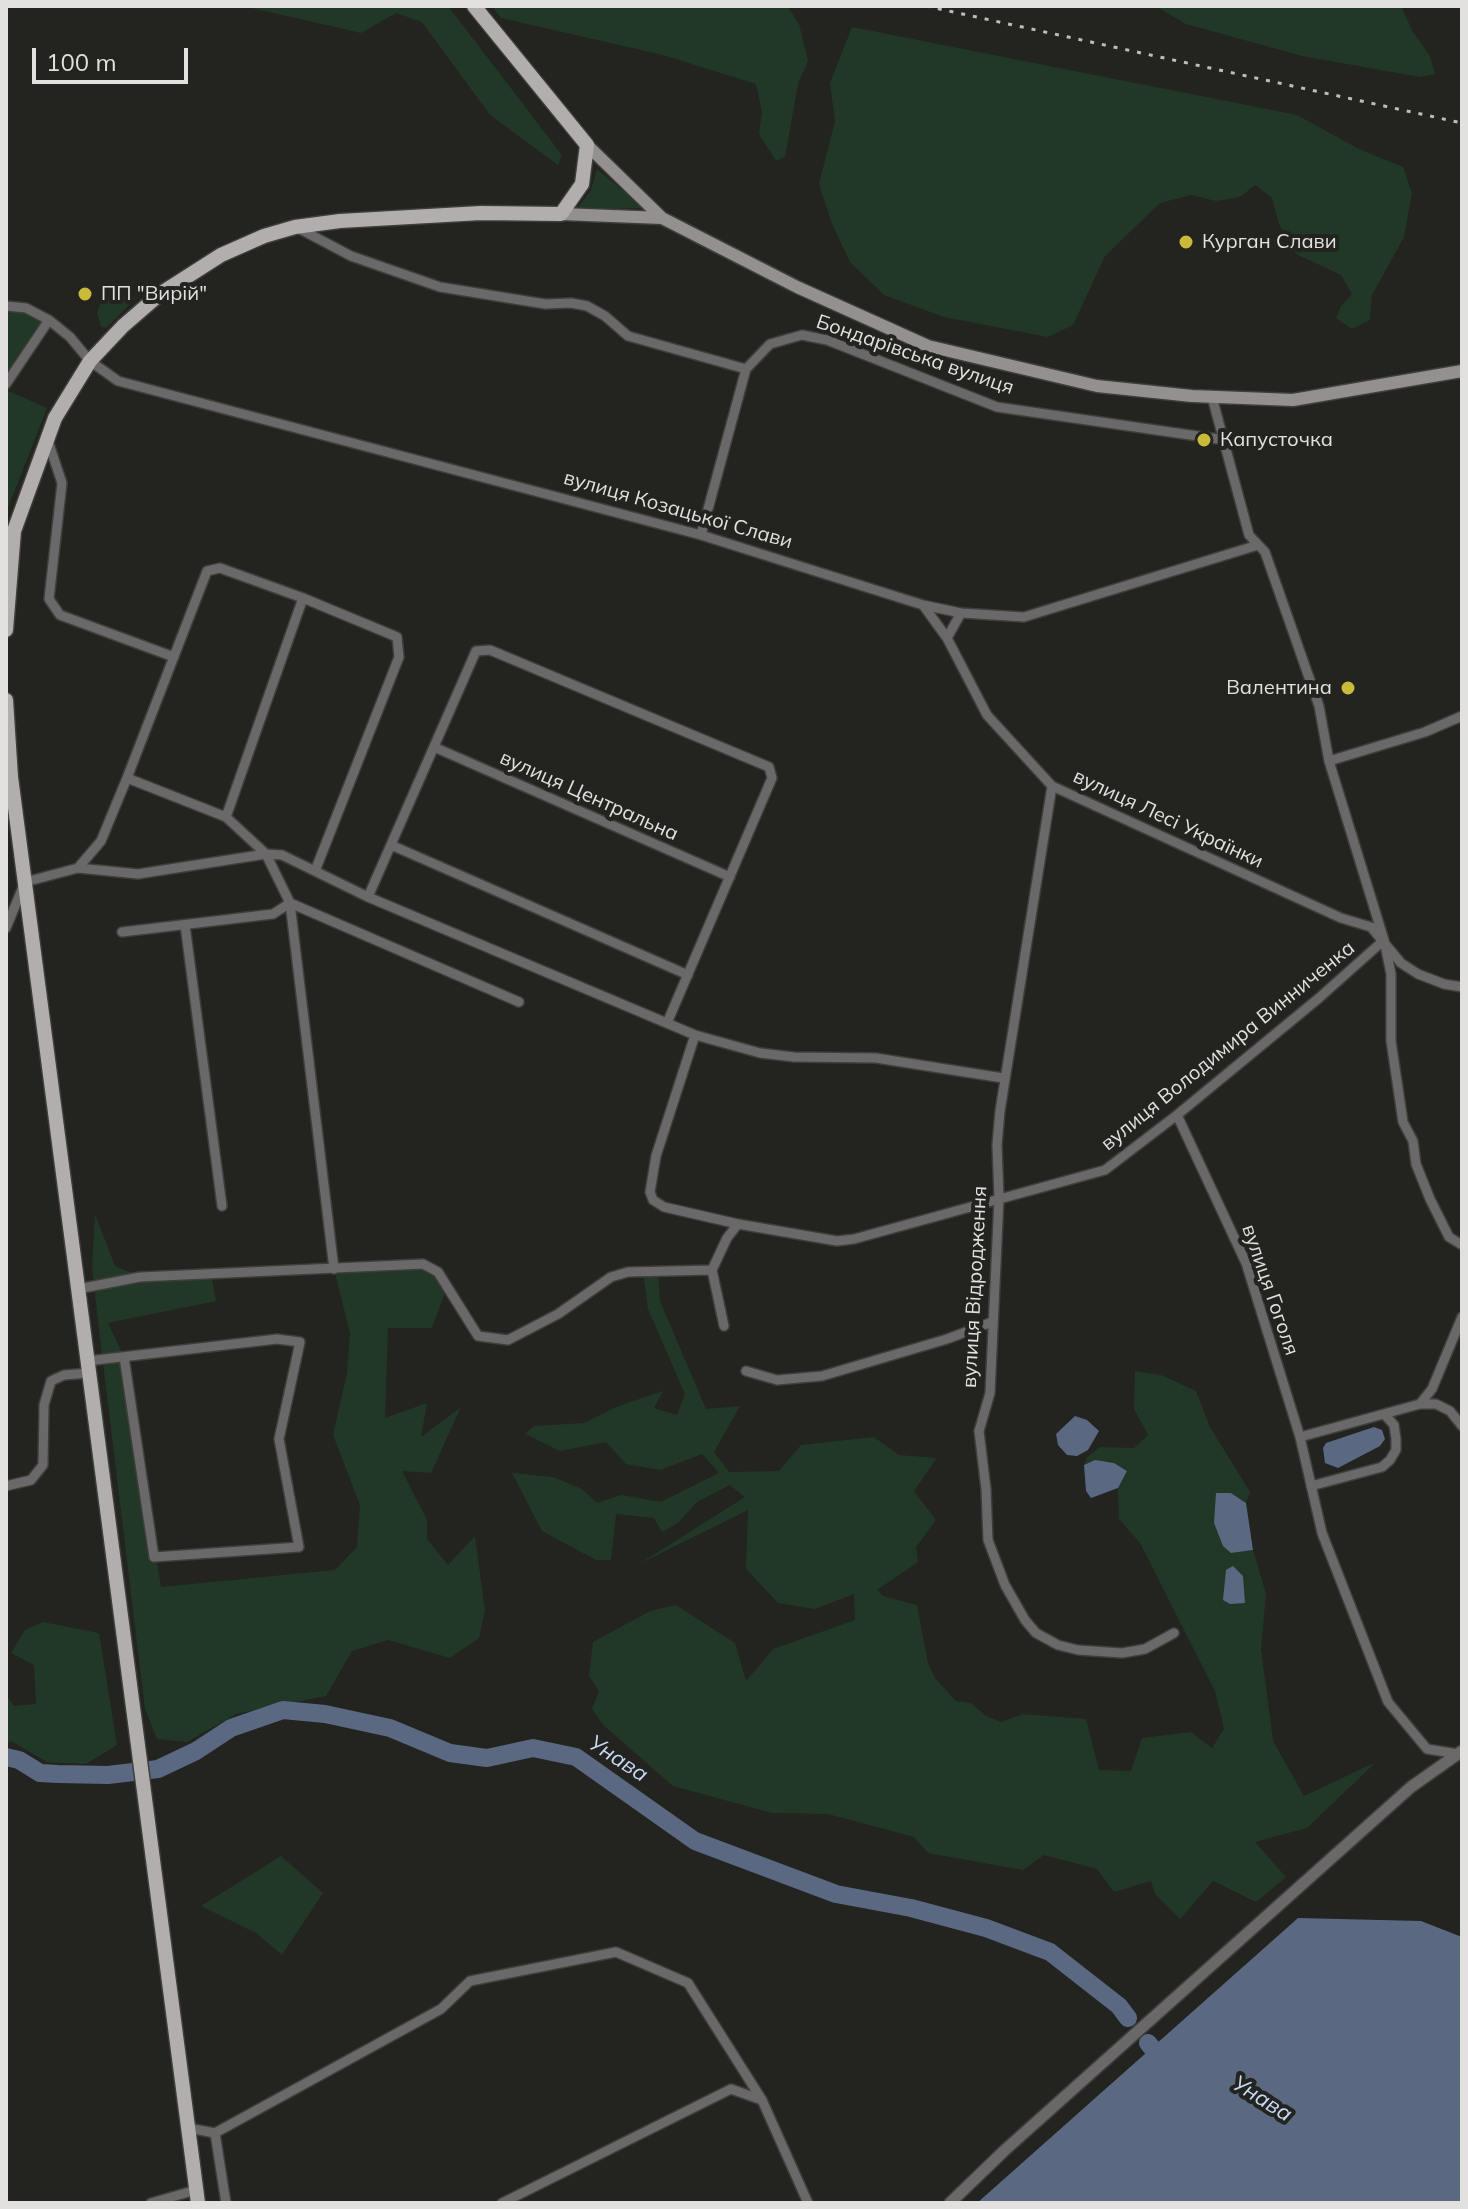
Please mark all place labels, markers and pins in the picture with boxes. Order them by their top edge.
place label: Курган Слави [1202,230,1337,254]
marker: Курган Слави [1177,233,1195,251]
place label: ПП "Вирій" [101,282,207,306]
marker: ПП "Вирій" [76,285,94,303]
place label: Капусточка [1220,428,1333,452]
marker: Капусточка [1195,431,1213,449]
place label: Валентина [1226,676,1332,700]
marker: Валентина [1339,679,1357,697]

